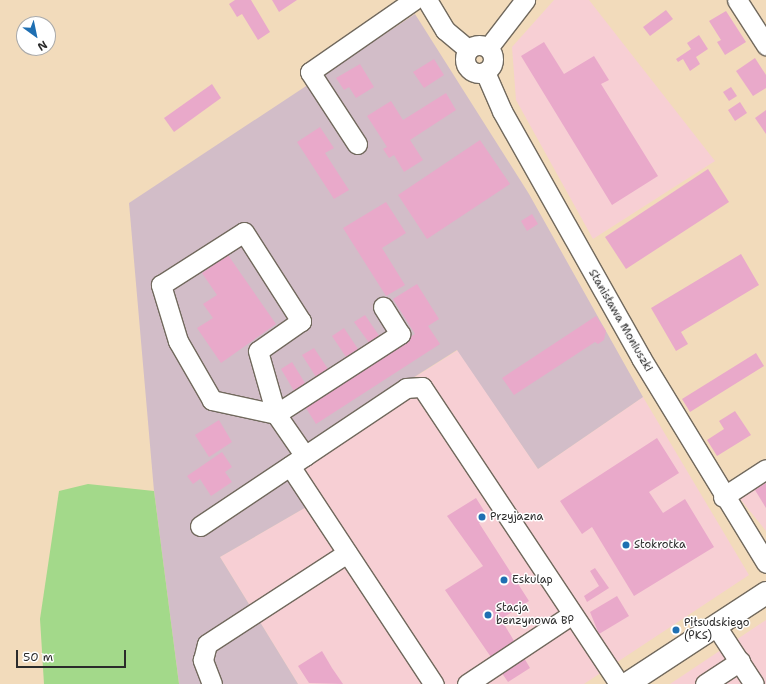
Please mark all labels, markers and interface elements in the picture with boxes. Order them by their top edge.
north arrow [16,16,56,56]
text: N [35,37,50,54]
street label: Stanisława Moniuszki [585,267,655,375]
place label: Przyjazna [490,510,543,524]
marker: Przyjazna [477,512,487,522]
place label: Stokrotka [634,538,686,552]
marker: Stokrotka [621,540,631,550]
place label: Eskulap [512,573,553,587]
marker: Eskulap [499,575,509,585]
place label: Stacja benzynowa BP [496,602,574,628]
marker: Stacja benzynowa BP [483,610,493,620]
place label: Piłsudskiego (PKS) [684,617,750,643]
marker: Piłsudskiego (PKS) [671,625,681,635]
scale bar [18,642,128,668]
text: 50 m [23,649,53,665]

